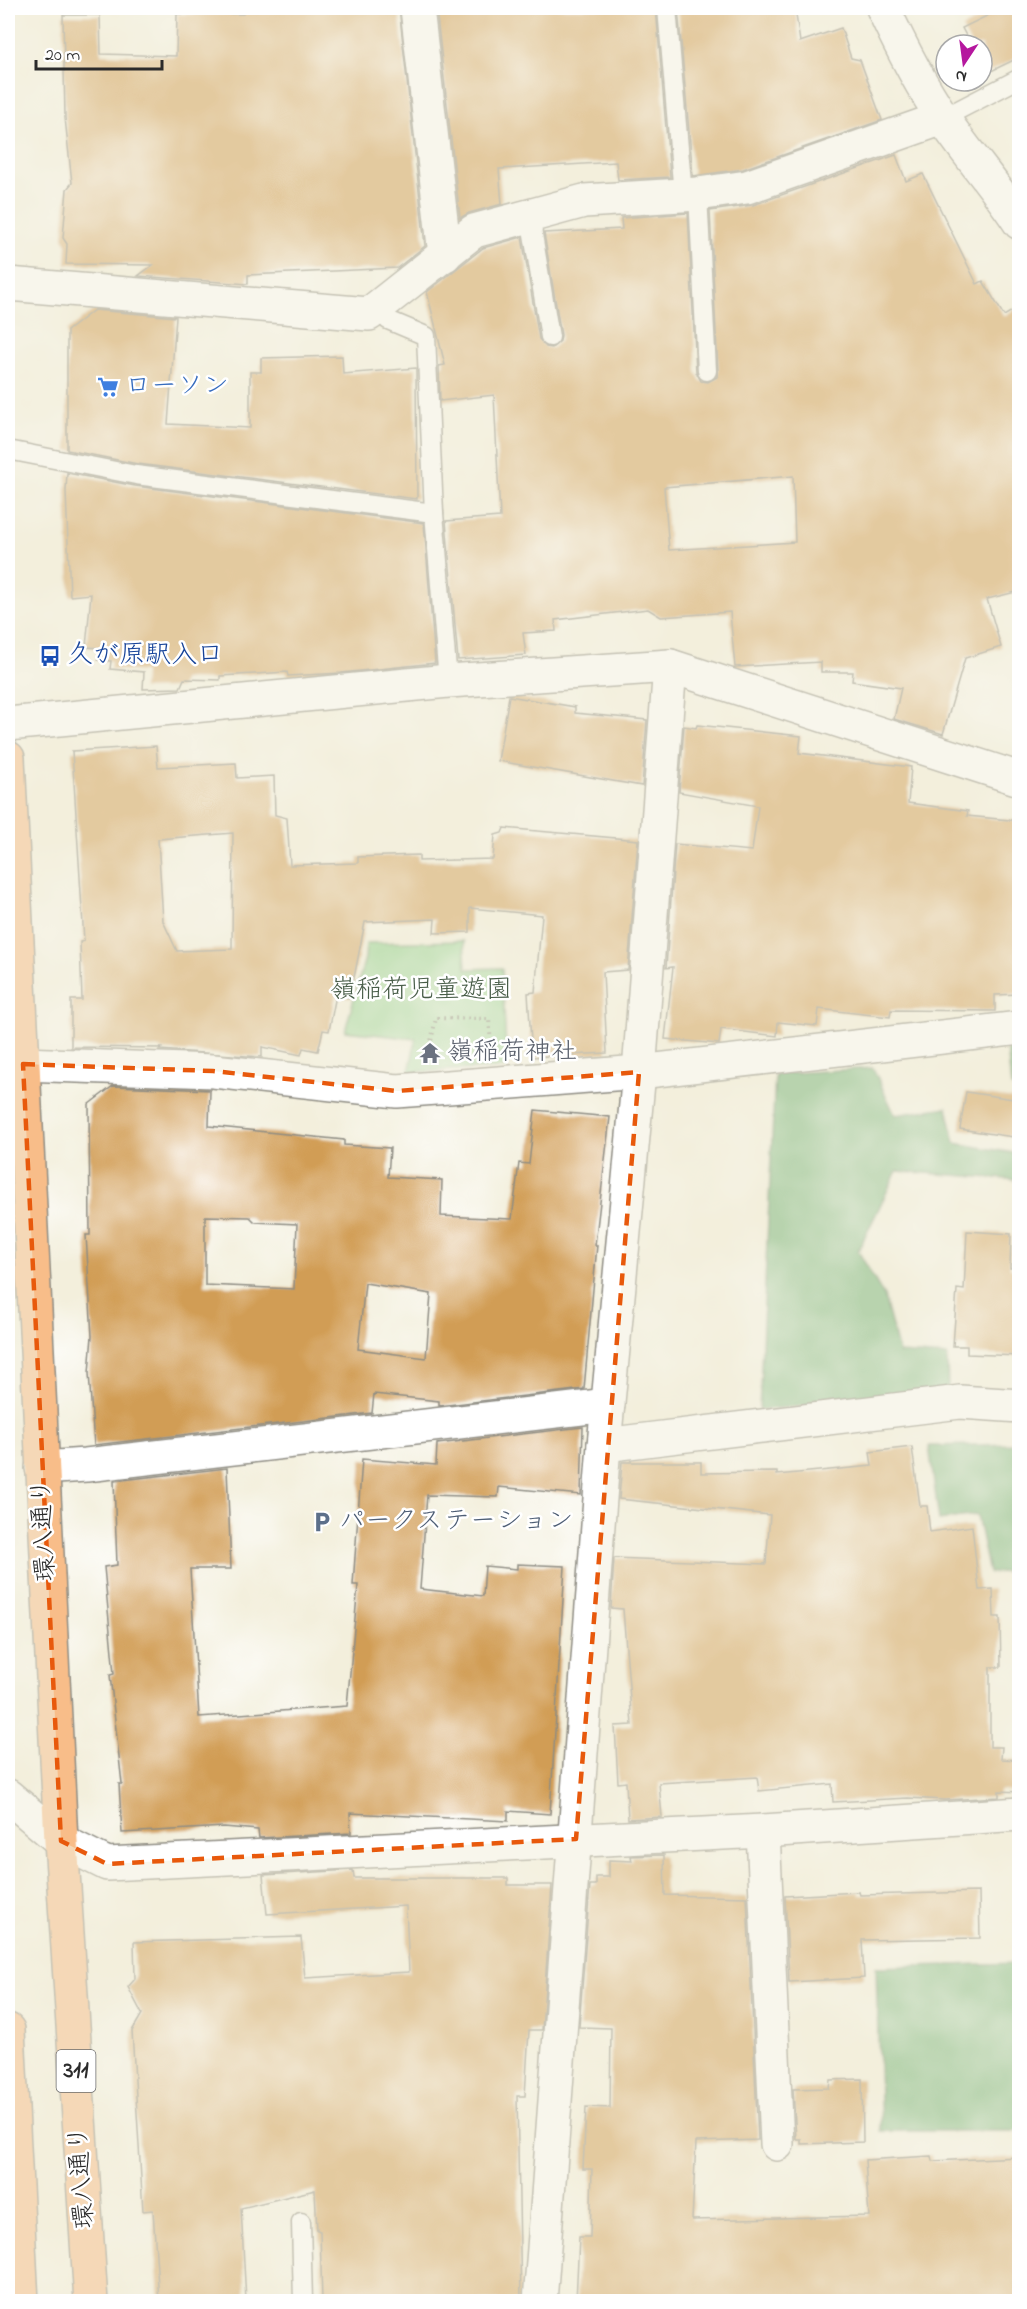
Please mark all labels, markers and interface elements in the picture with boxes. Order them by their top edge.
scale bar [36,33,162,71]
north arrow [934,33,994,93]
text: 20 m [45,43,80,69]
text: N [953,63,969,89]
place label: ローソン [125,368,229,406]
supermarket icon: ローソン [96,375,120,399]
place label: 久が原駅入口 [67,637,223,675]
bus stop icon: 久が原駅入口 [38,644,62,668]
park label: 嶺稲荷児童遊園 [330,972,512,1010]
place label: 嶺稲荷神社 [447,1034,577,1072]
temple icon: 嶺稲荷神社 [418,1041,442,1065]
street label: 環八通り [23,1477,67,1583]
place label: パークステーション [339,1503,574,1541]
parking icon: パークステーション [310,1510,334,1534]
road number: 311 [56,2050,96,2092]
street label: 環八通り [60,2124,106,2230]

